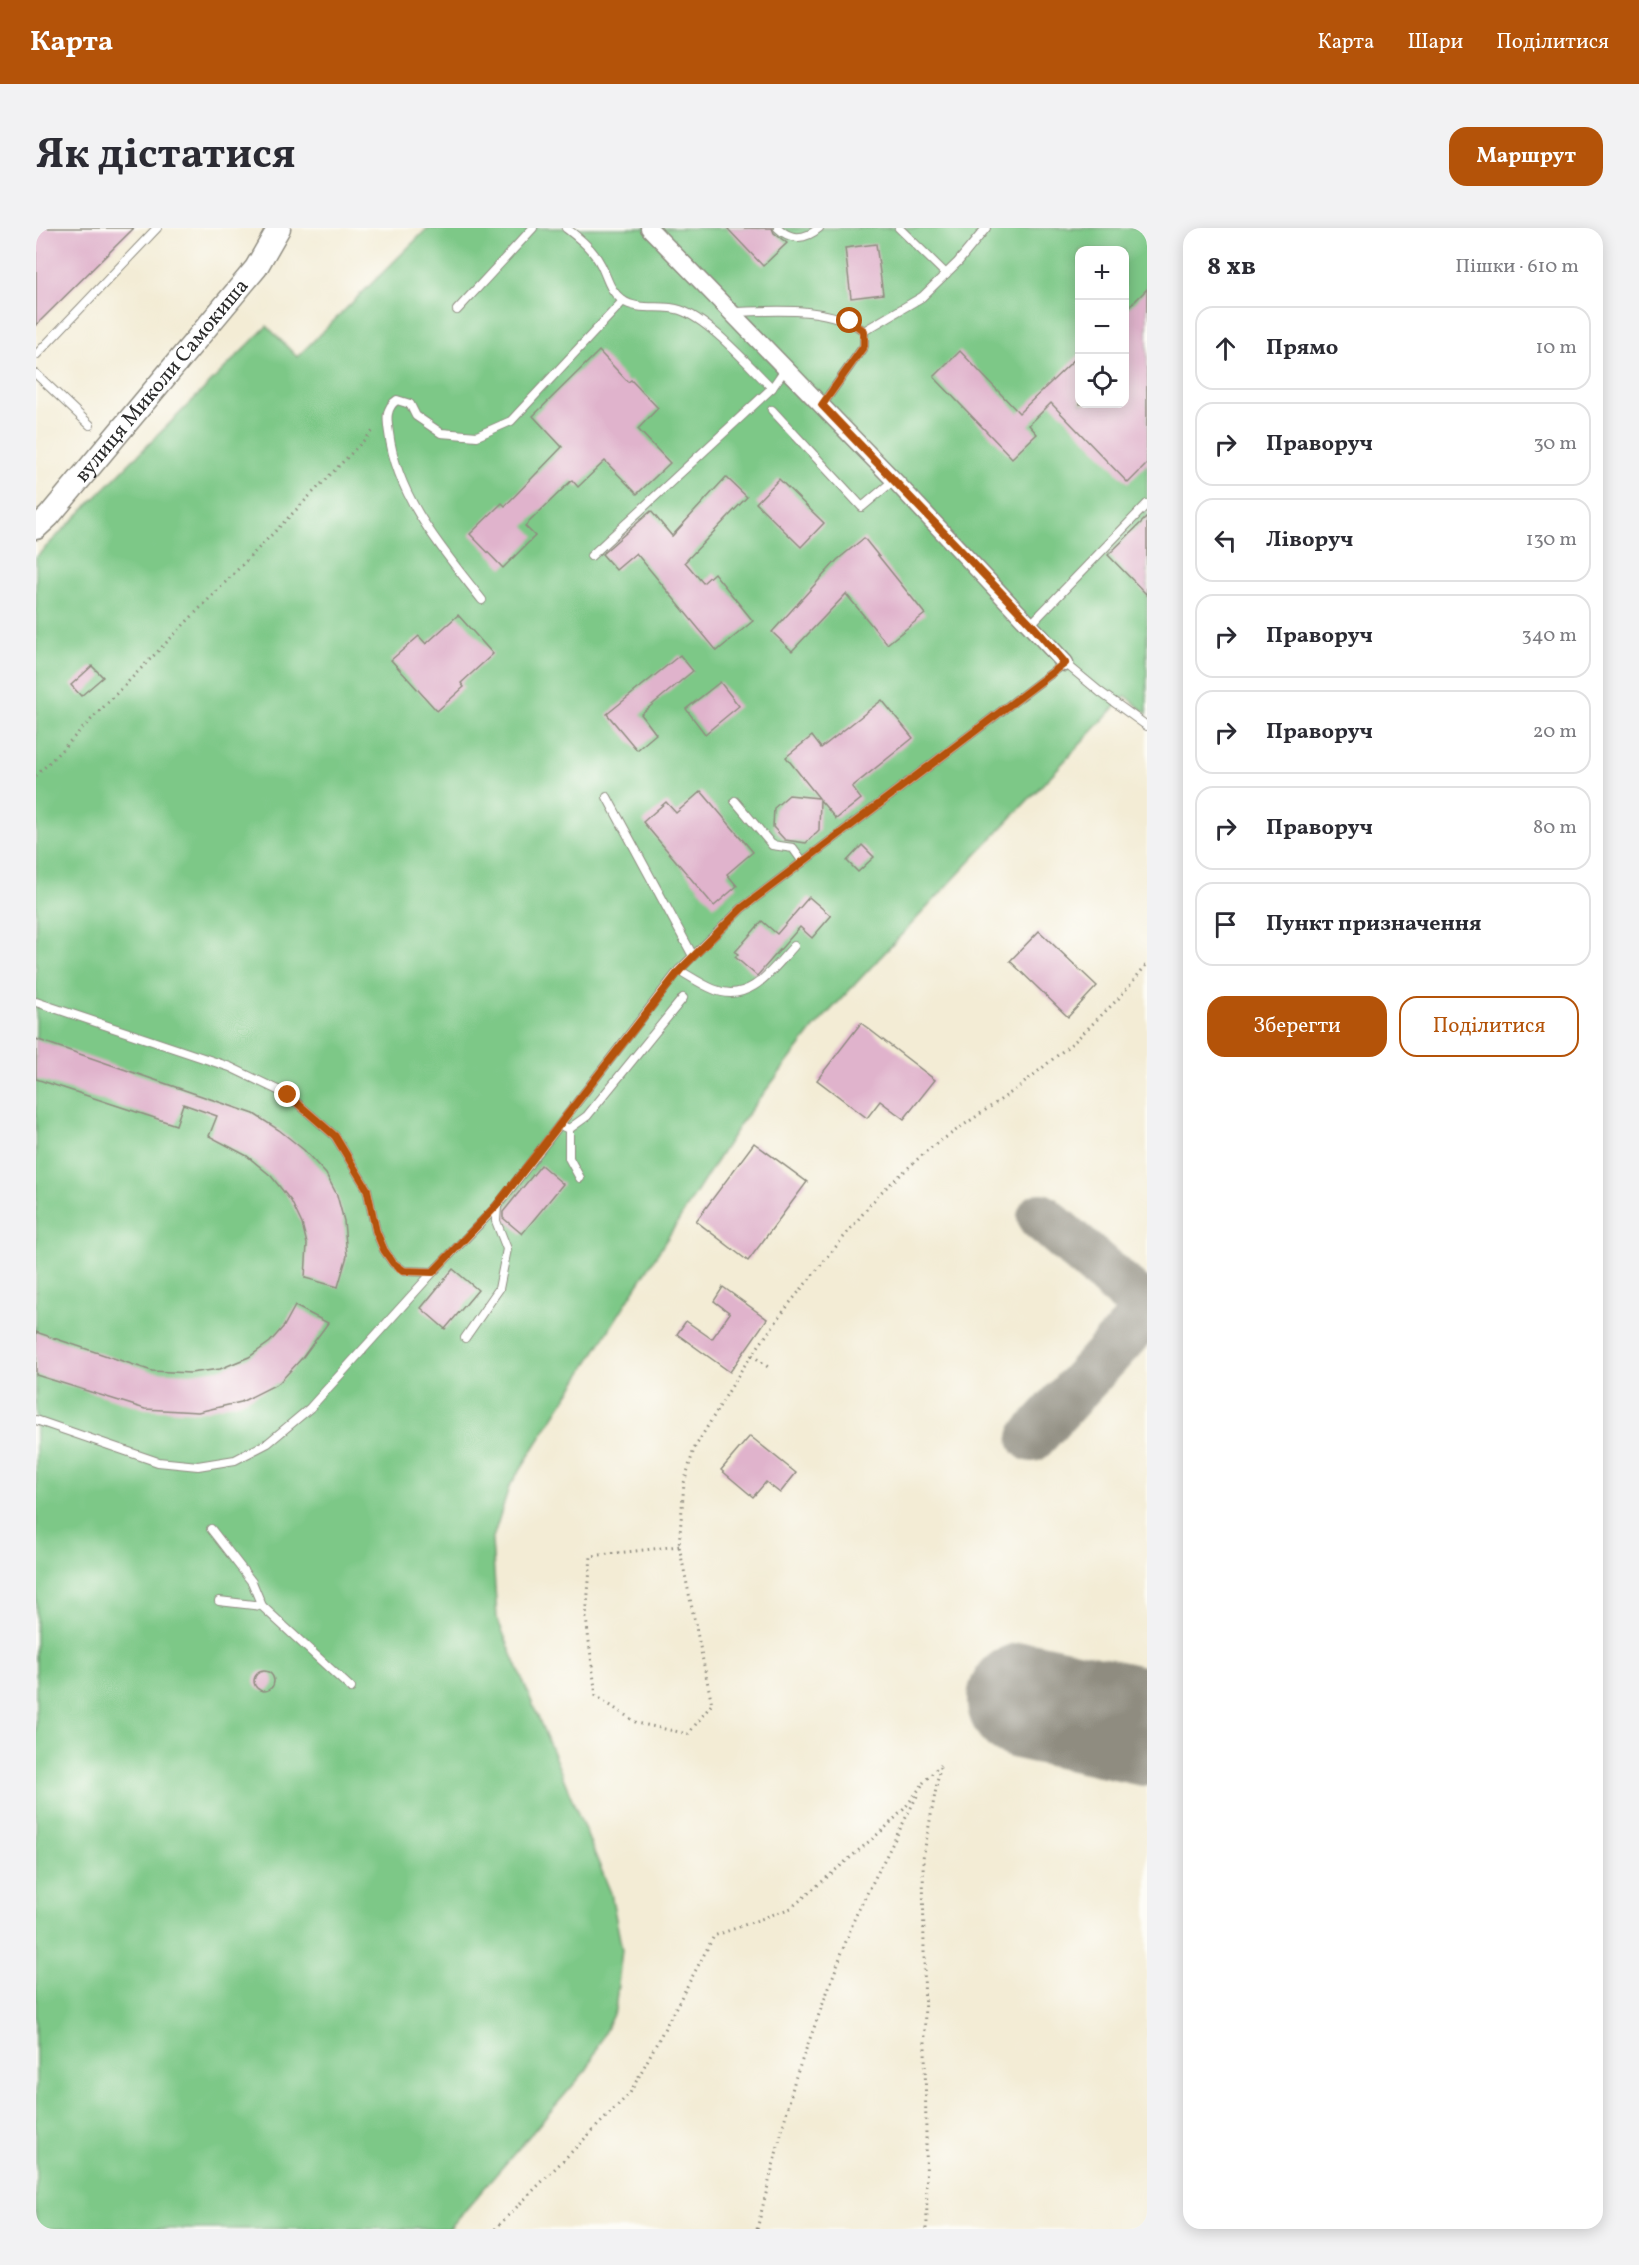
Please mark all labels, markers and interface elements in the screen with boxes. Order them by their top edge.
text: Карта [30,23,113,62]
text: Карта [1317,28,1374,57]
text: Шари [1407,28,1463,57]
text: Поділитися [1496,28,1609,57]
text: Як дістатися [36,127,296,186]
button: Маршрут [1449,127,1603,186]
map controls [1075,246,1129,408]
button: + [1075,246,1129,300]
text: 8 хв [1207,249,1256,285]
text: Пішки · 610 m [1455,253,1579,281]
street label: вулиця Миколи Самокиша [68,272,256,489]
button: − [1075,300,1129,354]
route start [836,307,862,333]
icon: ahead [1209,332,1242,365]
text: Прямо [1266,333,1338,364]
text: 10 m [1536,334,1577,362]
button: locate [1075,354,1129,408]
icon: right [1209,428,1242,461]
text: Праворуч [1266,429,1373,460]
text: 30 m [1533,430,1577,458]
icon: left [1209,524,1242,557]
text: Ліворуч [1266,525,1353,556]
text: 130 m [1526,526,1577,554]
icon: right [1209,620,1242,653]
text: Праворуч [1266,621,1373,652]
text: 340 m [1521,622,1577,650]
icon: right [1209,716,1242,749]
text: Праворуч [1266,717,1373,748]
text: 20 m [1533,718,1577,746]
icon: right [1209,812,1242,845]
text: Праворуч [1266,813,1373,844]
text: 80 m [1533,814,1577,842]
icon: arrive [1209,908,1242,941]
text: Пункт призначення [1266,909,1482,940]
button: Зберегти [1207,996,1387,1057]
button: Поділитися [1399,996,1579,1057]
route end [274,1081,300,1107]

